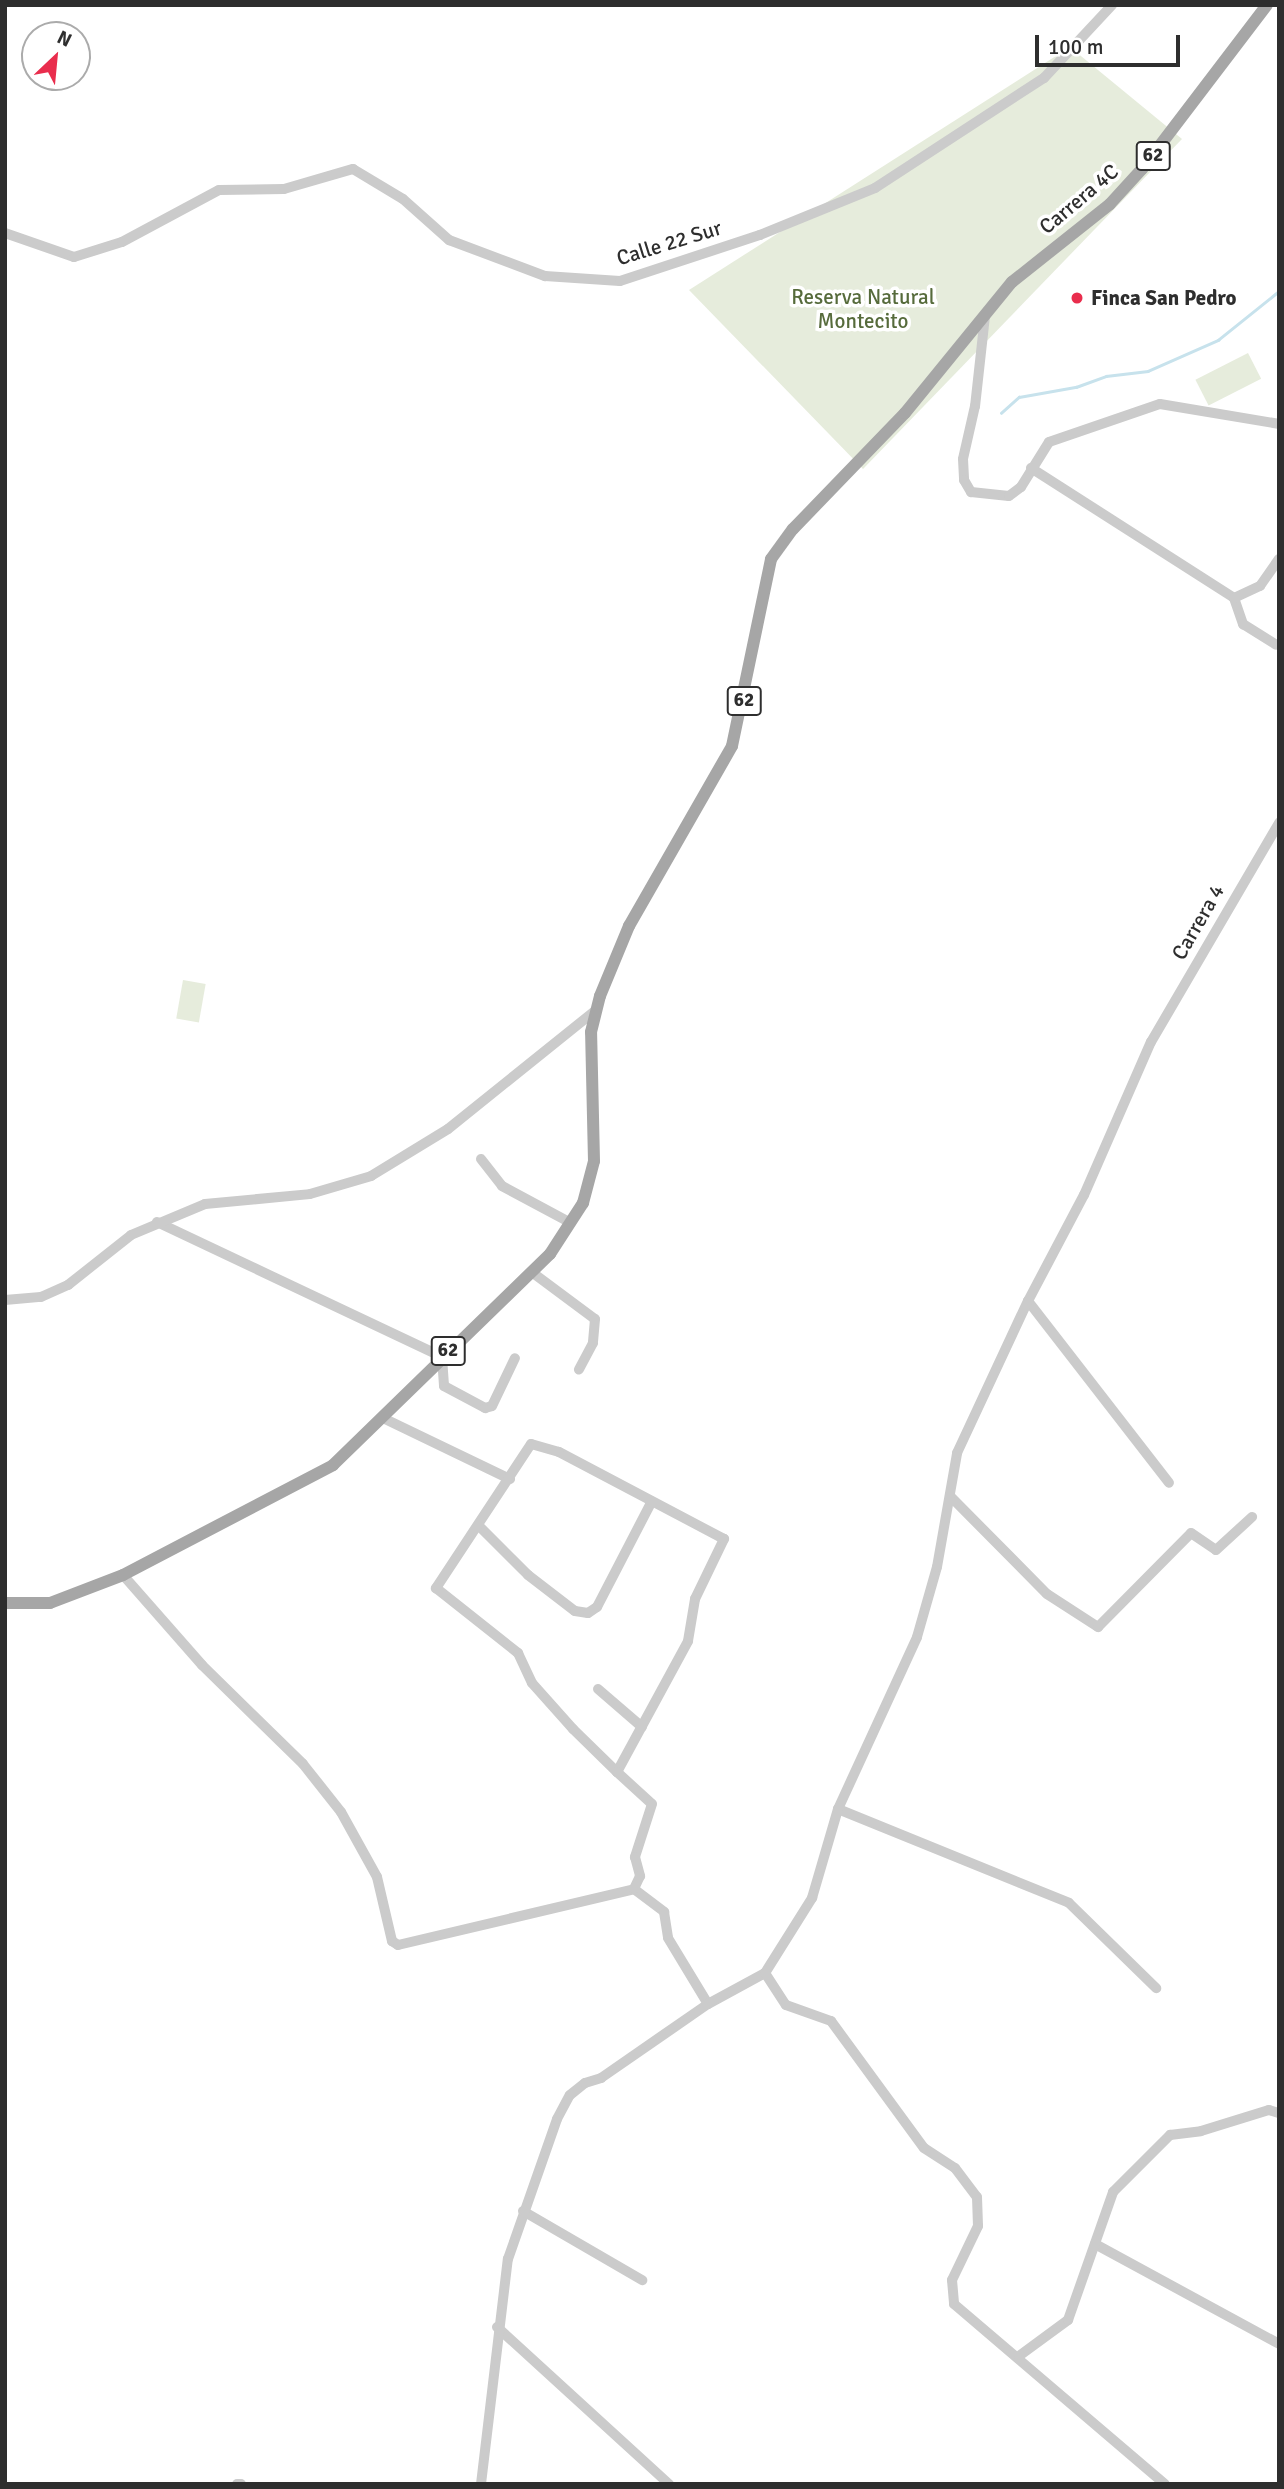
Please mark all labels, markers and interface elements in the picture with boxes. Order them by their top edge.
north arrow [21,21,91,91]
scale bar [1039,21,1184,65]
text: N [53,25,76,53]
text: 100 m [1048,34,1103,60]
road number: 62 [1136,140,1170,172]
street label: Carrera 4C [1034,159,1124,239]
street label: Calle 22 Sur [613,215,725,271]
park label: Reserva Natural Montecito [791,284,935,334]
place label: Finca San Pedro [1091,285,1237,311]
marker: Finca San Pedro [1069,290,1085,306]
road number: 62 [726,686,762,716]
street label: Carrera 4 [1166,880,1230,964]
road number: 62 [430,1336,466,1366]

